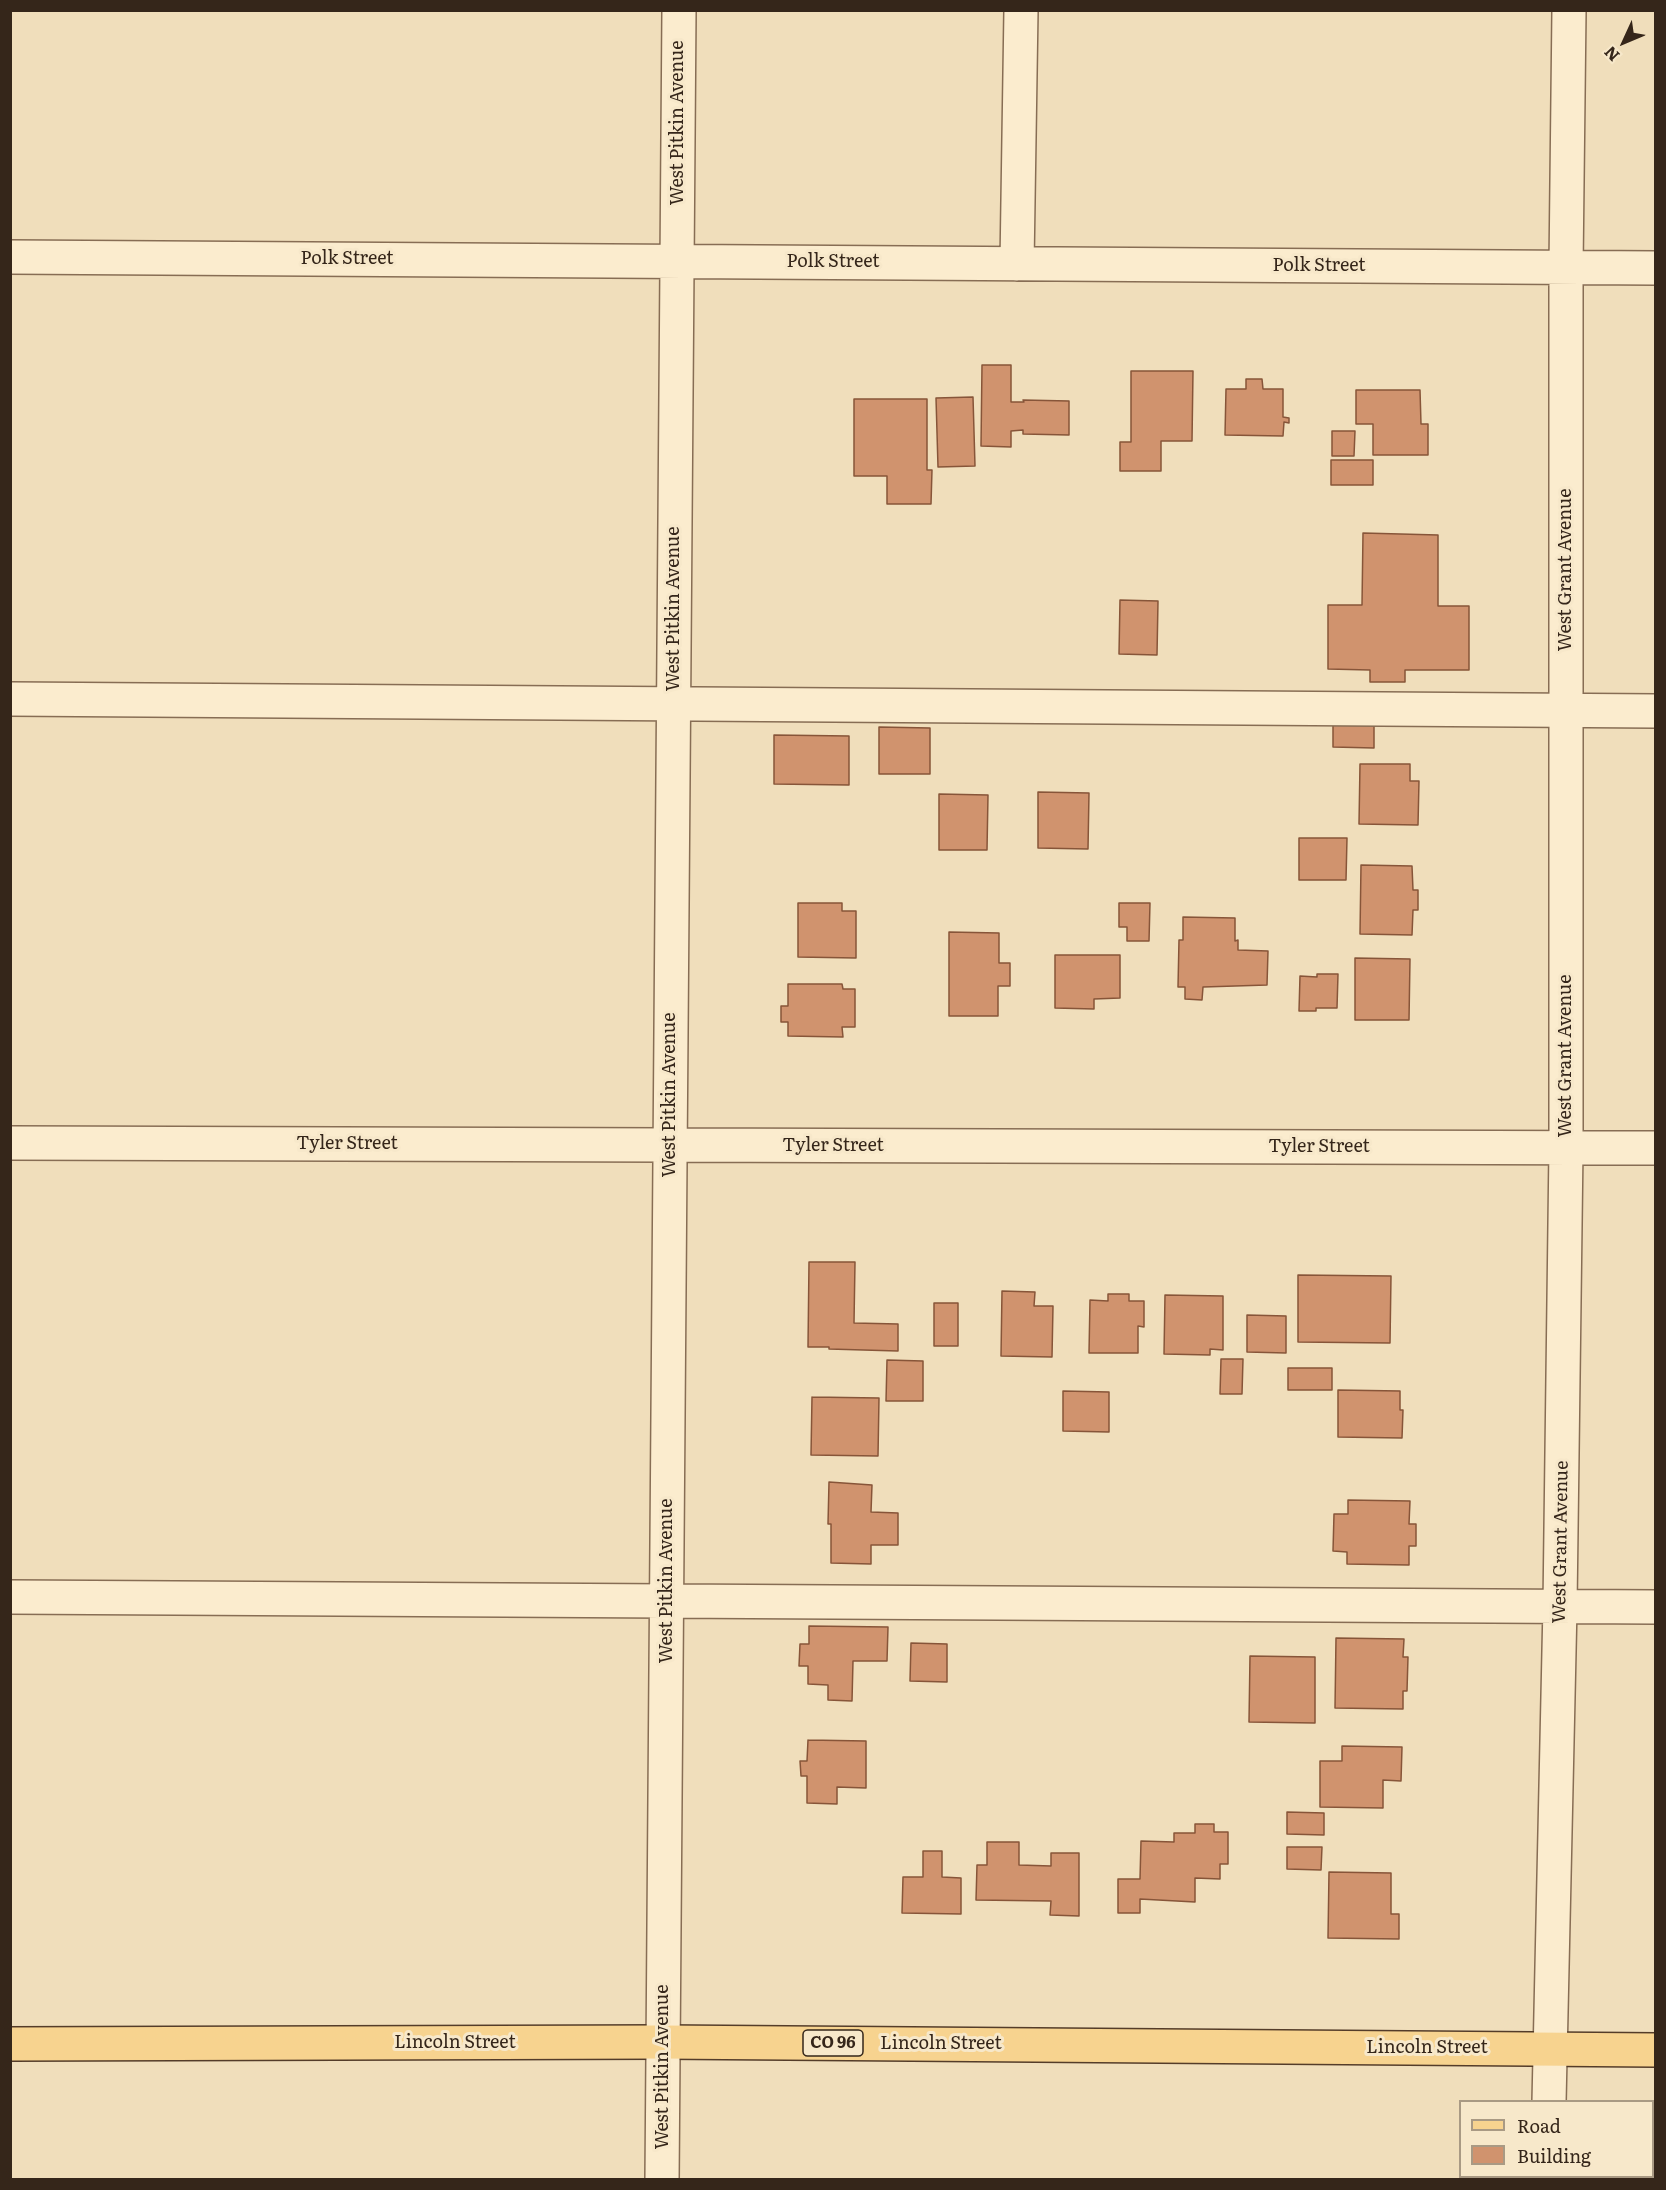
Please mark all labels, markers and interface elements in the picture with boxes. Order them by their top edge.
north arrow [1594,12,1654,72]
street label: West Pitkin Avenue [667,40,689,206]
text: N [1598,41,1624,68]
street label: Polk Street [300,248,394,270]
street label: Polk Street [786,251,880,273]
street label: Polk Street [1272,255,1366,277]
street label: West Grant Avenue [1555,489,1577,651]
street label: West Pitkin Avenue [663,526,685,692]
street label: West Grant Avenue [1555,975,1577,1137]
street label: West Pitkin Avenue [659,1012,681,1178]
street label: Tyler Street [296,1133,398,1155]
street label: Tyler Street [782,1135,884,1157]
street label: Tyler Street [1268,1136,1370,1158]
street label: West Grant Avenue [1549,1460,1573,1624]
street label: West Pitkin Avenue [656,1498,678,1664]
street label: West Pitkin Avenue [652,1984,674,2150]
road number: CO 96 [803,2030,863,2056]
street label: Lincoln Street [394,2032,516,2054]
street label: Lincoln Street [880,2033,1002,2055]
street label: Lincoln Street [1366,2037,1488,2059]
legend [1459,2100,1654,2178]
text: Road [1517,2112,1561,2139]
text: Building [1517,2142,1591,2169]

